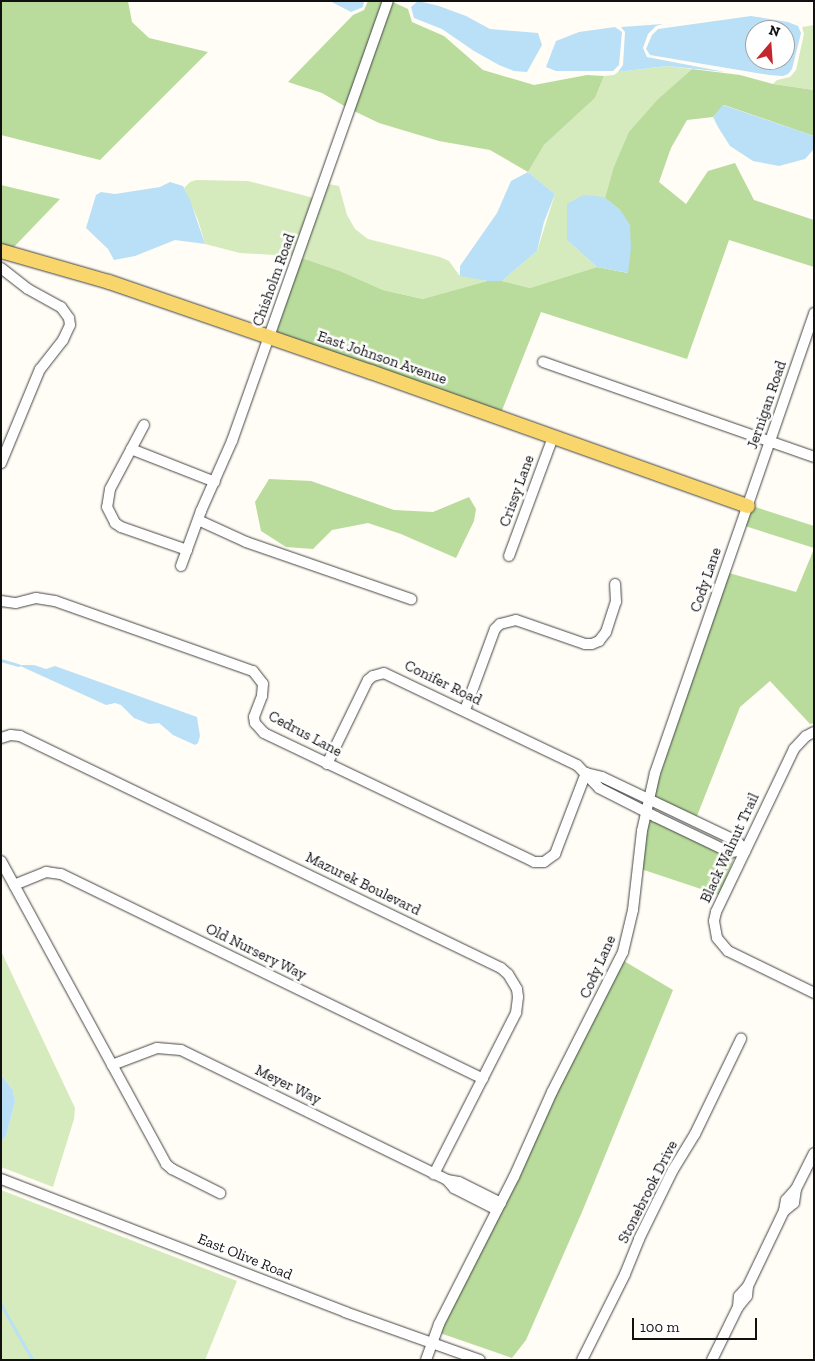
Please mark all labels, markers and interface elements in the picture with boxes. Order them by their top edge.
north arrow [745,20,795,70]
text: N [767,21,782,41]
street label: Chisholm Road [249,231,299,329]
street label: East Johnson Avenue [315,327,449,389]
street label: Jernigan Road [743,358,791,452]
street label: Crissy Lane [496,452,538,530]
street label: Cody Lane [686,545,726,615]
street label: Conifer Road [401,657,485,709]
street label: Cedrus Lane [265,707,345,761]
street label: Black Walnut Trail [697,790,763,906]
street label: Mazurek Boulevard [303,848,423,920]
street label: Old Nursery Way [202,920,310,984]
street label: Cody Lane [576,932,620,1002]
street label: Meyer Way [252,1061,324,1109]
street label: Stonebrook Drive [614,1138,682,1246]
street label: East Olive Road [195,1230,295,1284]
scale bar [635,1308,760,1340]
text: 100 m [640,1318,679,1336]

